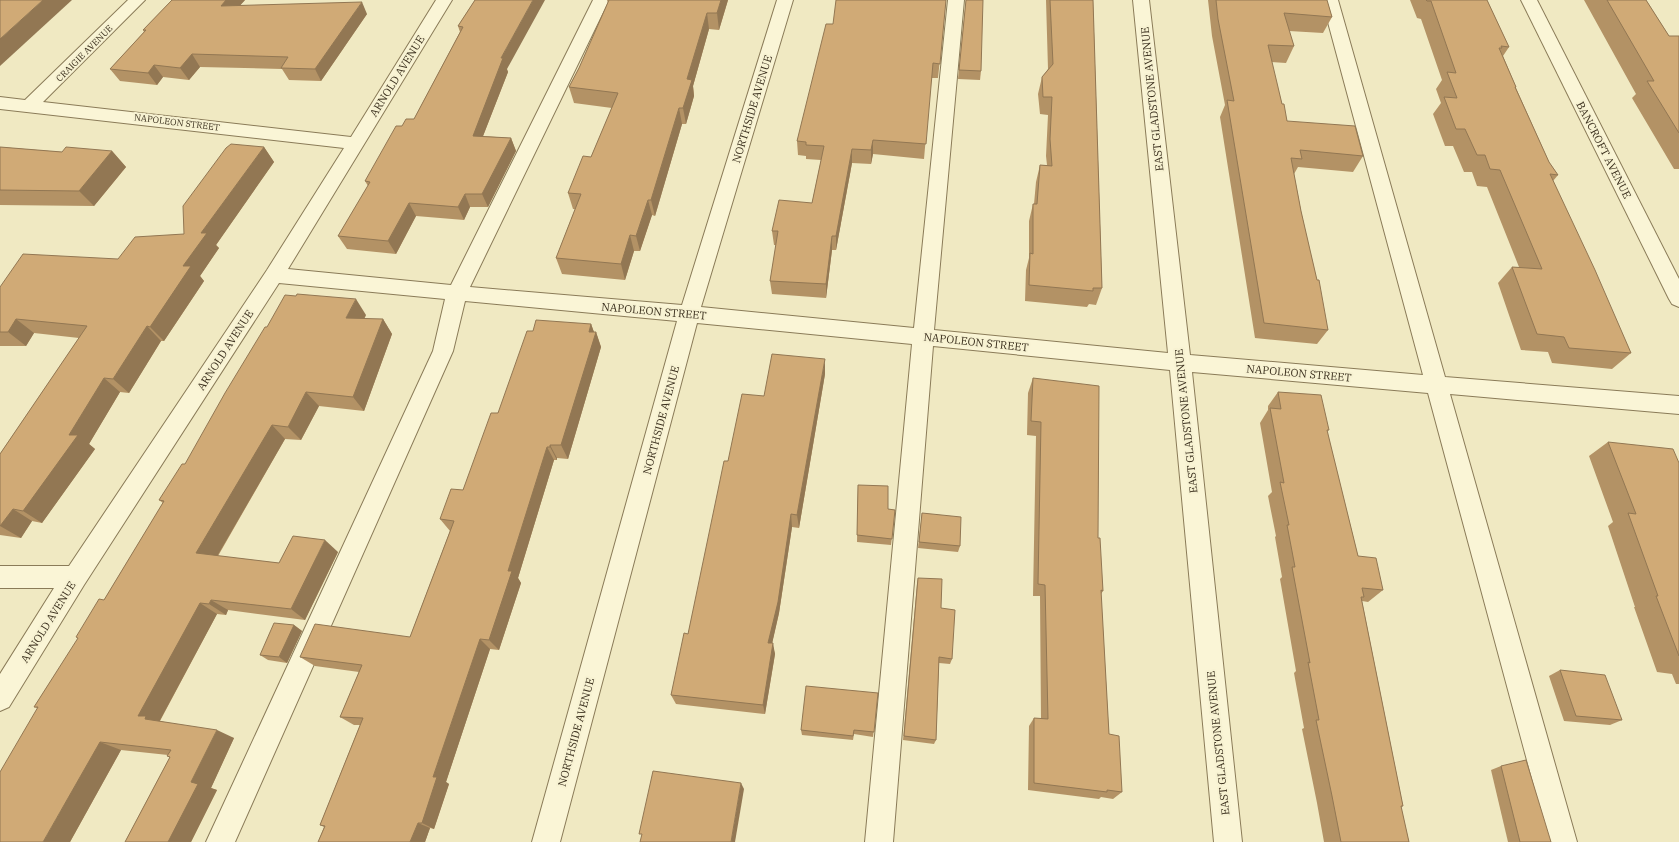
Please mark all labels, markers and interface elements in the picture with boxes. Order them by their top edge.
street label: CRAIGIE AVENUE [53,22,115,84]
street label: EAST GLADSTONE AVENUE [1137,26,1167,172]
street label: ARNOLD AVENUE [366,33,428,119]
street label: NORTHSIDE AVENUE [729,53,775,165]
street label: BANCROFT AVENUE [1573,99,1635,201]
street label: NAPOLEON STREET [133,111,221,133]
street label: NAPOLEON STREET [601,299,707,323]
street label: ARNOLD AVENUE [194,307,256,393]
street label: NAPOLEON STREET [923,330,1029,354]
street label: EAST GLADSTONE AVENUE [1171,348,1201,494]
street label: NAPOLEON STREET [1246,361,1352,385]
street label: NORTHSIDE AVENUE [640,364,682,476]
street label: ARNOLD AVENUE [17,579,79,665]
street label: EAST GLADSTONE AVENUE [1203,670,1233,816]
street label: NORTHSIDE AVENUE [555,676,597,788]

